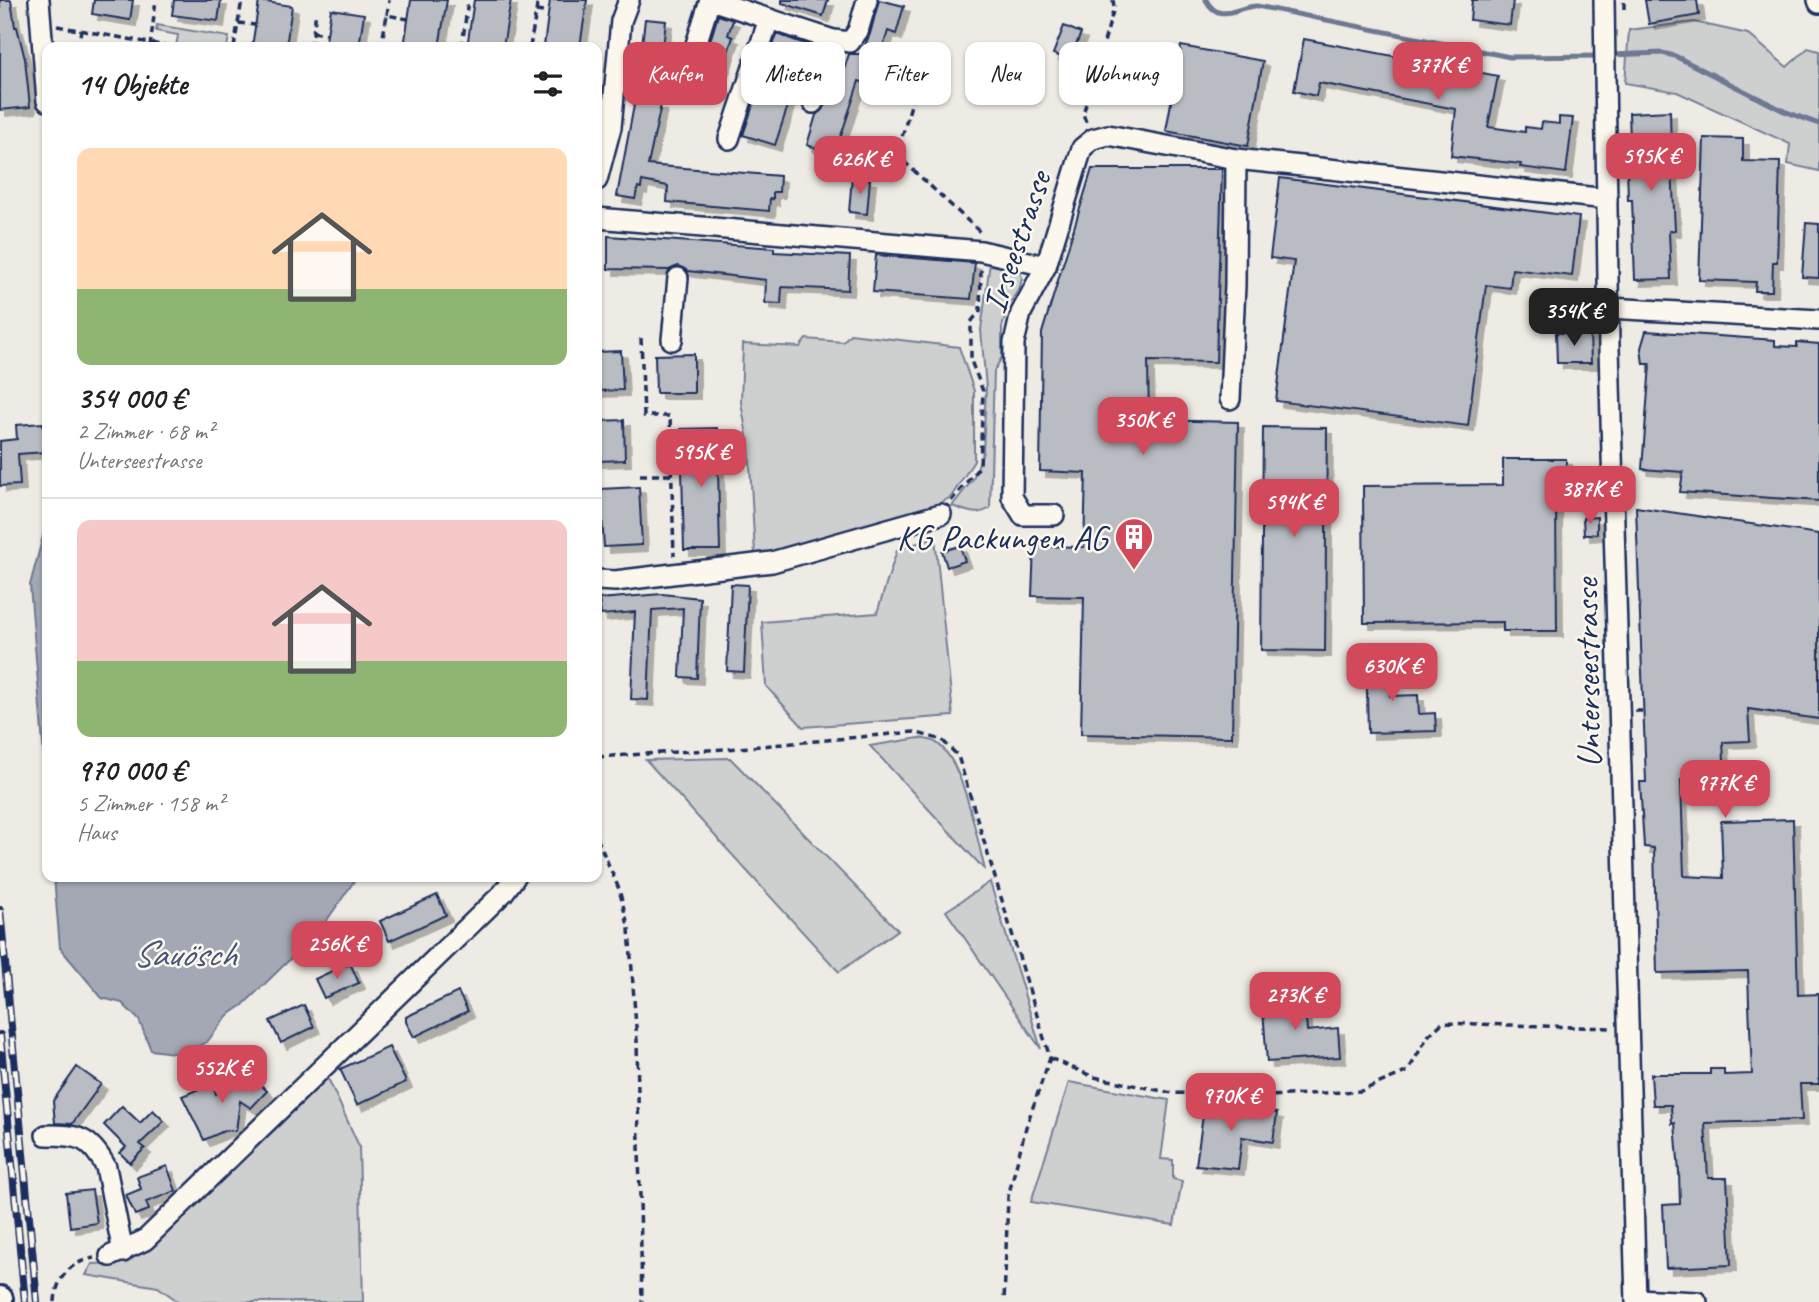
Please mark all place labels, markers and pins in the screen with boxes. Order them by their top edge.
pin: 377K € [1381,42,1495,102]
pin: 595K € [1594,134,1708,193]
pin: 626K € [803,136,917,196]
pin: 354K € [1517,288,1631,348]
pin: 350K € [1086,398,1200,457]
pin: 595K € [644,430,758,489]
pin: 387K € [1533,466,1647,526]
pin: 594K € [1237,480,1351,539]
place label: KG Packungen AG [897,515,1111,560]
building icon: KG Packungen AG [1113,516,1155,571]
pin: 630K € [1335,644,1449,703]
pin: 977K € [1668,760,1782,820]
pin: 256K € [280,922,394,981]
pin: 273K € [1238,972,1352,1032]
pin: 552K € [165,1046,279,1105]
pin: 970K € [1174,1074,1288,1133]

